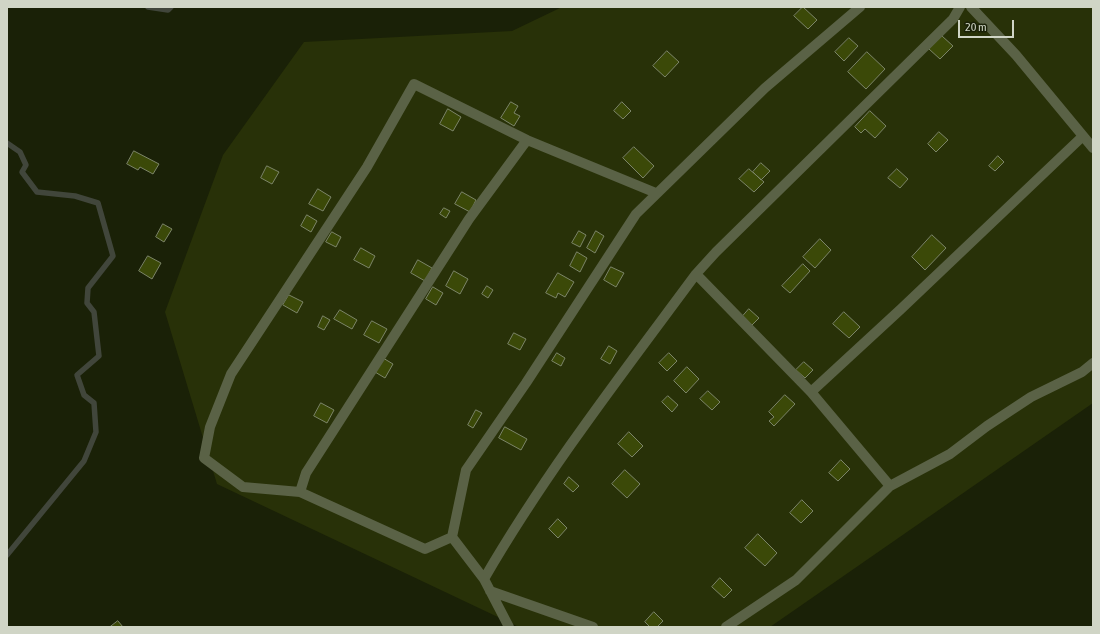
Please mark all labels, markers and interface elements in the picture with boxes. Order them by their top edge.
scale bar [960,12,1016,38]
text: 20 m [965,20,987,34]

